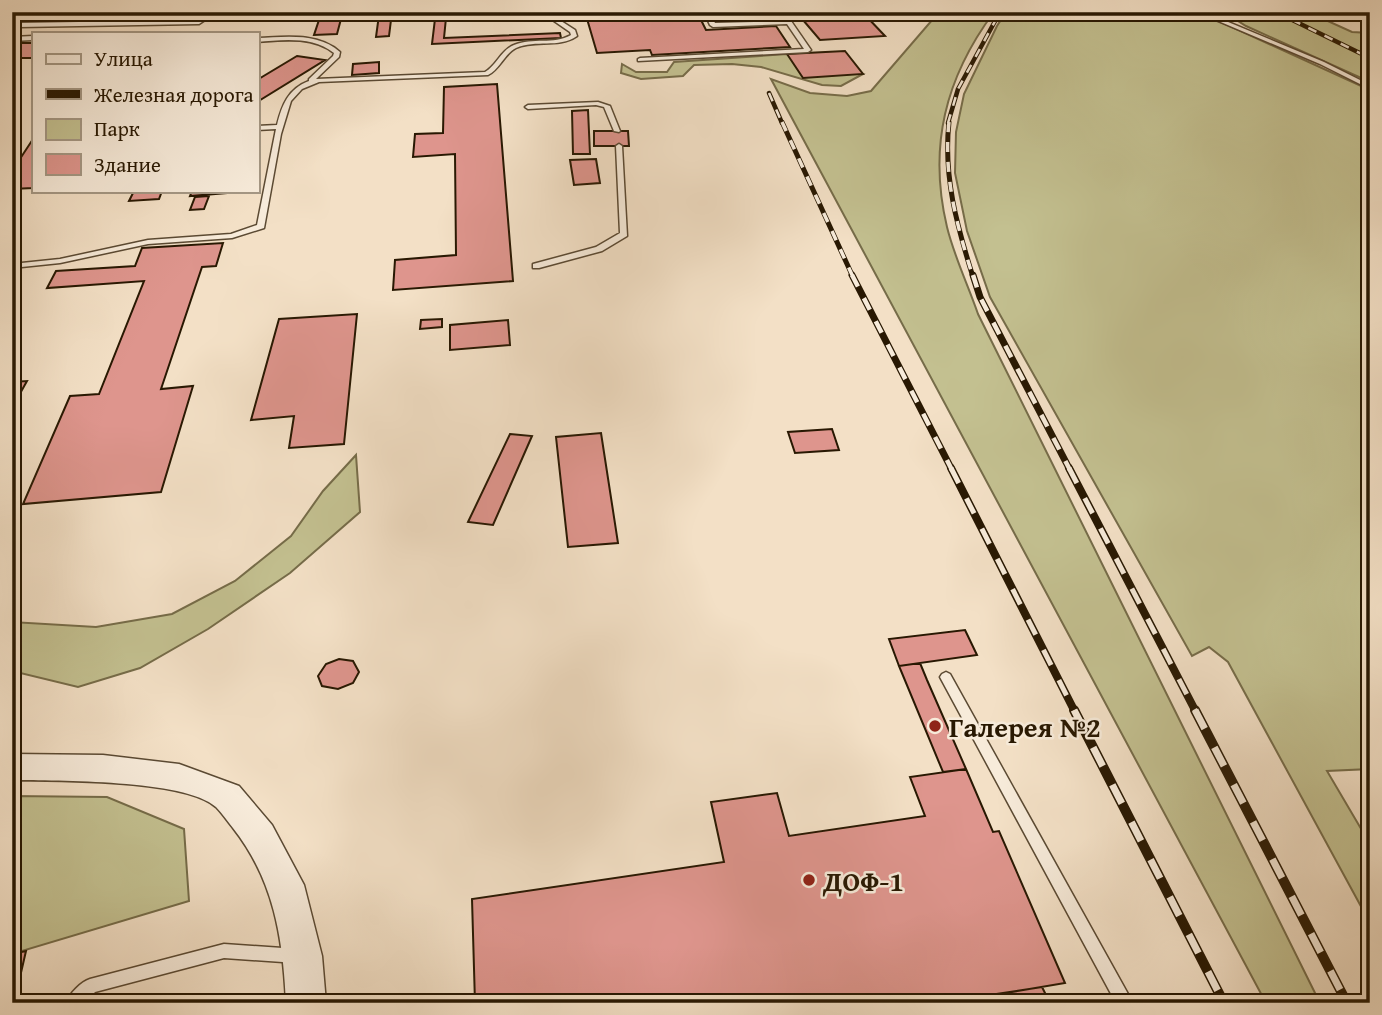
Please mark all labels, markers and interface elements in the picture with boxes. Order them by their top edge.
legend [32,32,259,192]
text: Улица [94,43,153,74]
text: Железная дорога [93,79,254,110]
text: Парк [94,113,140,144]
text: Здание [94,149,161,180]
place label: Галерея №2 [949,706,1101,747]
marker: Галерея №2 [927,718,943,734]
place label: ДОФ-1 [822,860,904,901]
marker: ДОФ-1 [801,872,817,888]

